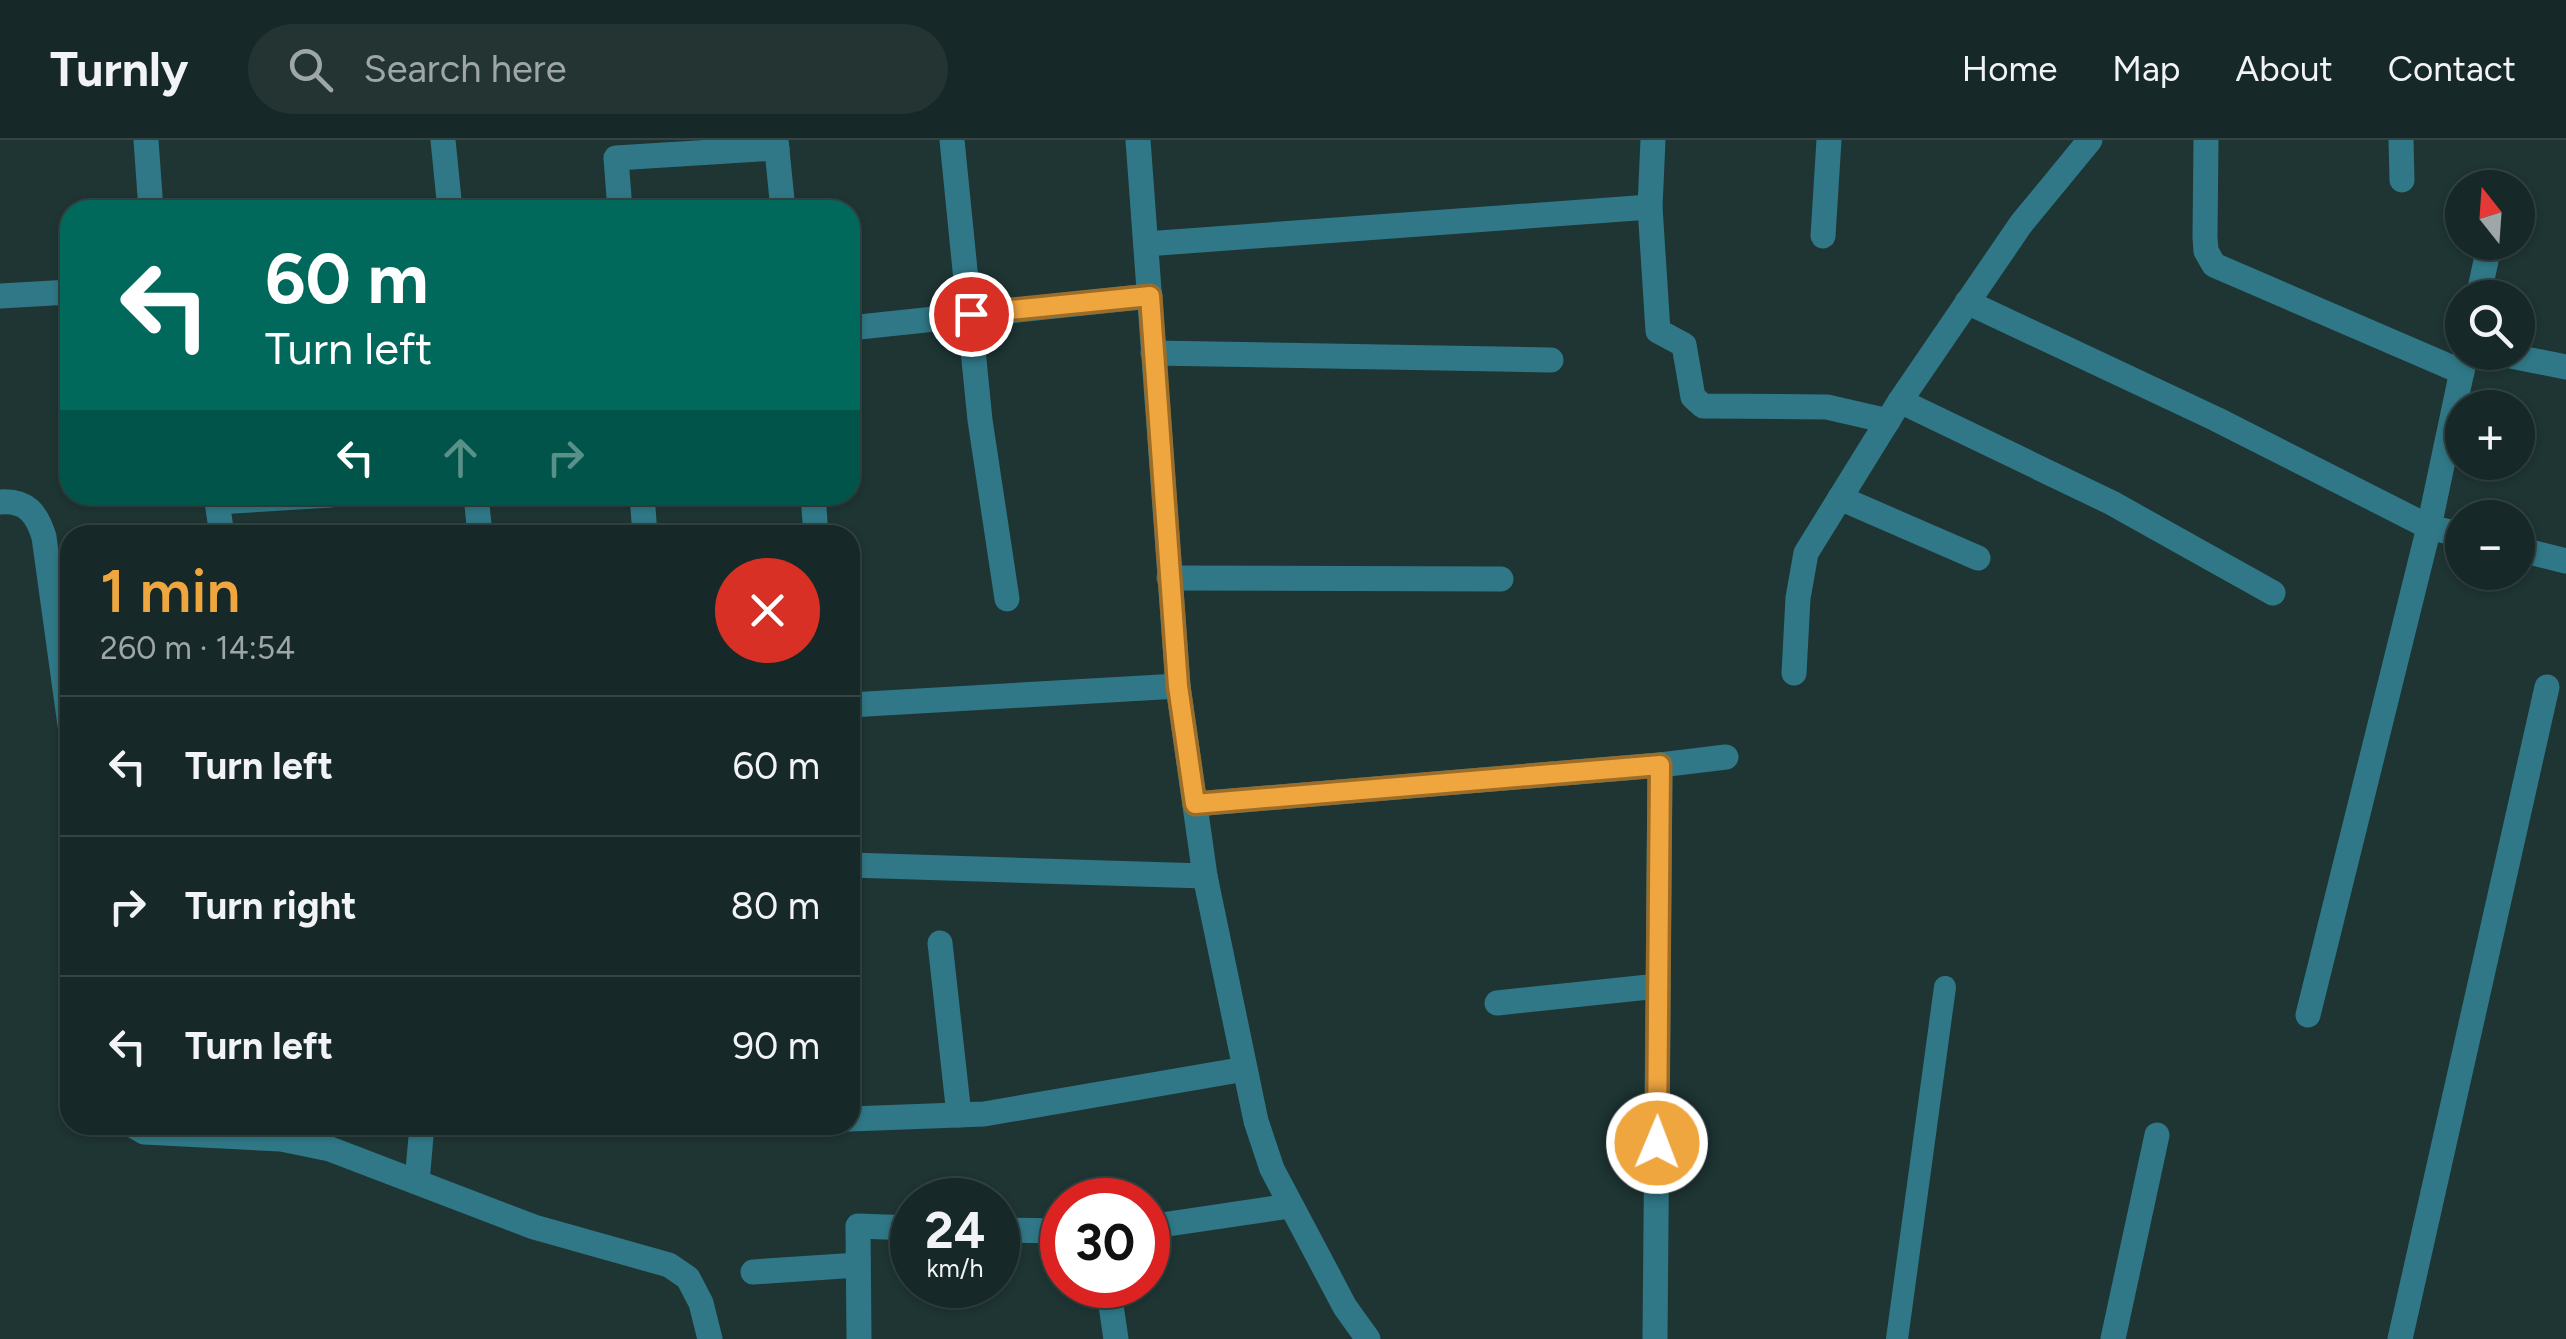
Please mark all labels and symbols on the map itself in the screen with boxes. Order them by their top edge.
north arrow [2445,170,2535,260]
pin [929,272,1014,357]
position arrow [1605,1091,1709,1195]
speed limit sign: 30 [1040,1178,1170,1308]

